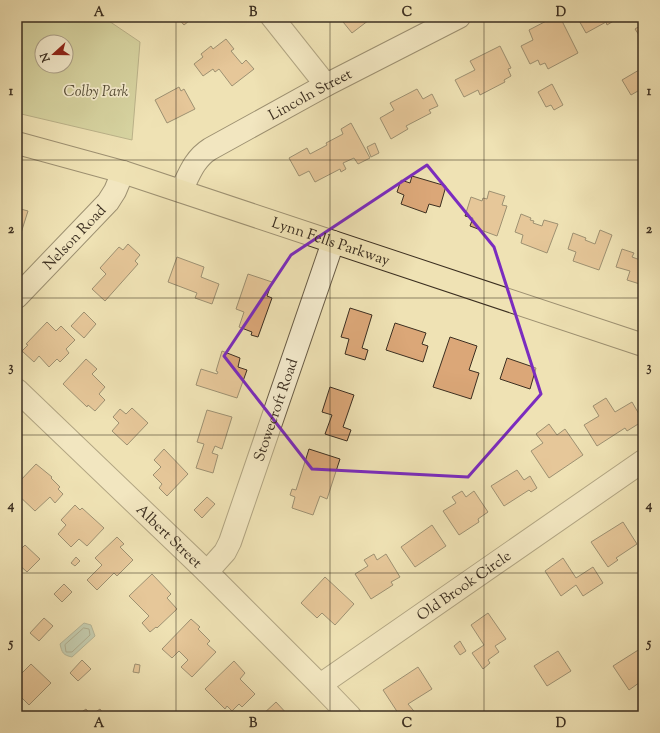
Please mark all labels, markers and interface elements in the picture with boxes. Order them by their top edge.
text: A [94,4,105,22]
text: B [249,4,258,22]
text: C [402,4,412,22]
text: D [556,4,566,22]
north arrow [34,34,74,74]
text: N [36,50,55,65]
street label: Lincoln Street [265,64,356,127]
park label: Colby Park [64,82,129,103]
text: 1 [9,83,14,101]
text: 1 [647,83,652,101]
street label: Nelson Road [39,201,112,275]
street label: Lynn Fells Parkway [269,213,393,272]
text: 2 [8,221,15,239]
text: 2 [646,221,653,239]
street label: Stowecroft Road [249,355,304,464]
text: 3 [8,359,14,377]
text: 3 [646,359,652,377]
text: 4 [7,497,15,515]
text: 4 [645,497,653,515]
street label: Albert Street [131,500,206,574]
street label: Old Brook Circle [413,546,516,627]
text: 5 [8,635,14,653]
text: 5 [646,635,652,653]
text: A [94,715,105,733]
text: B [249,715,258,733]
text: C [402,715,412,733]
text: D [556,715,566,733]

